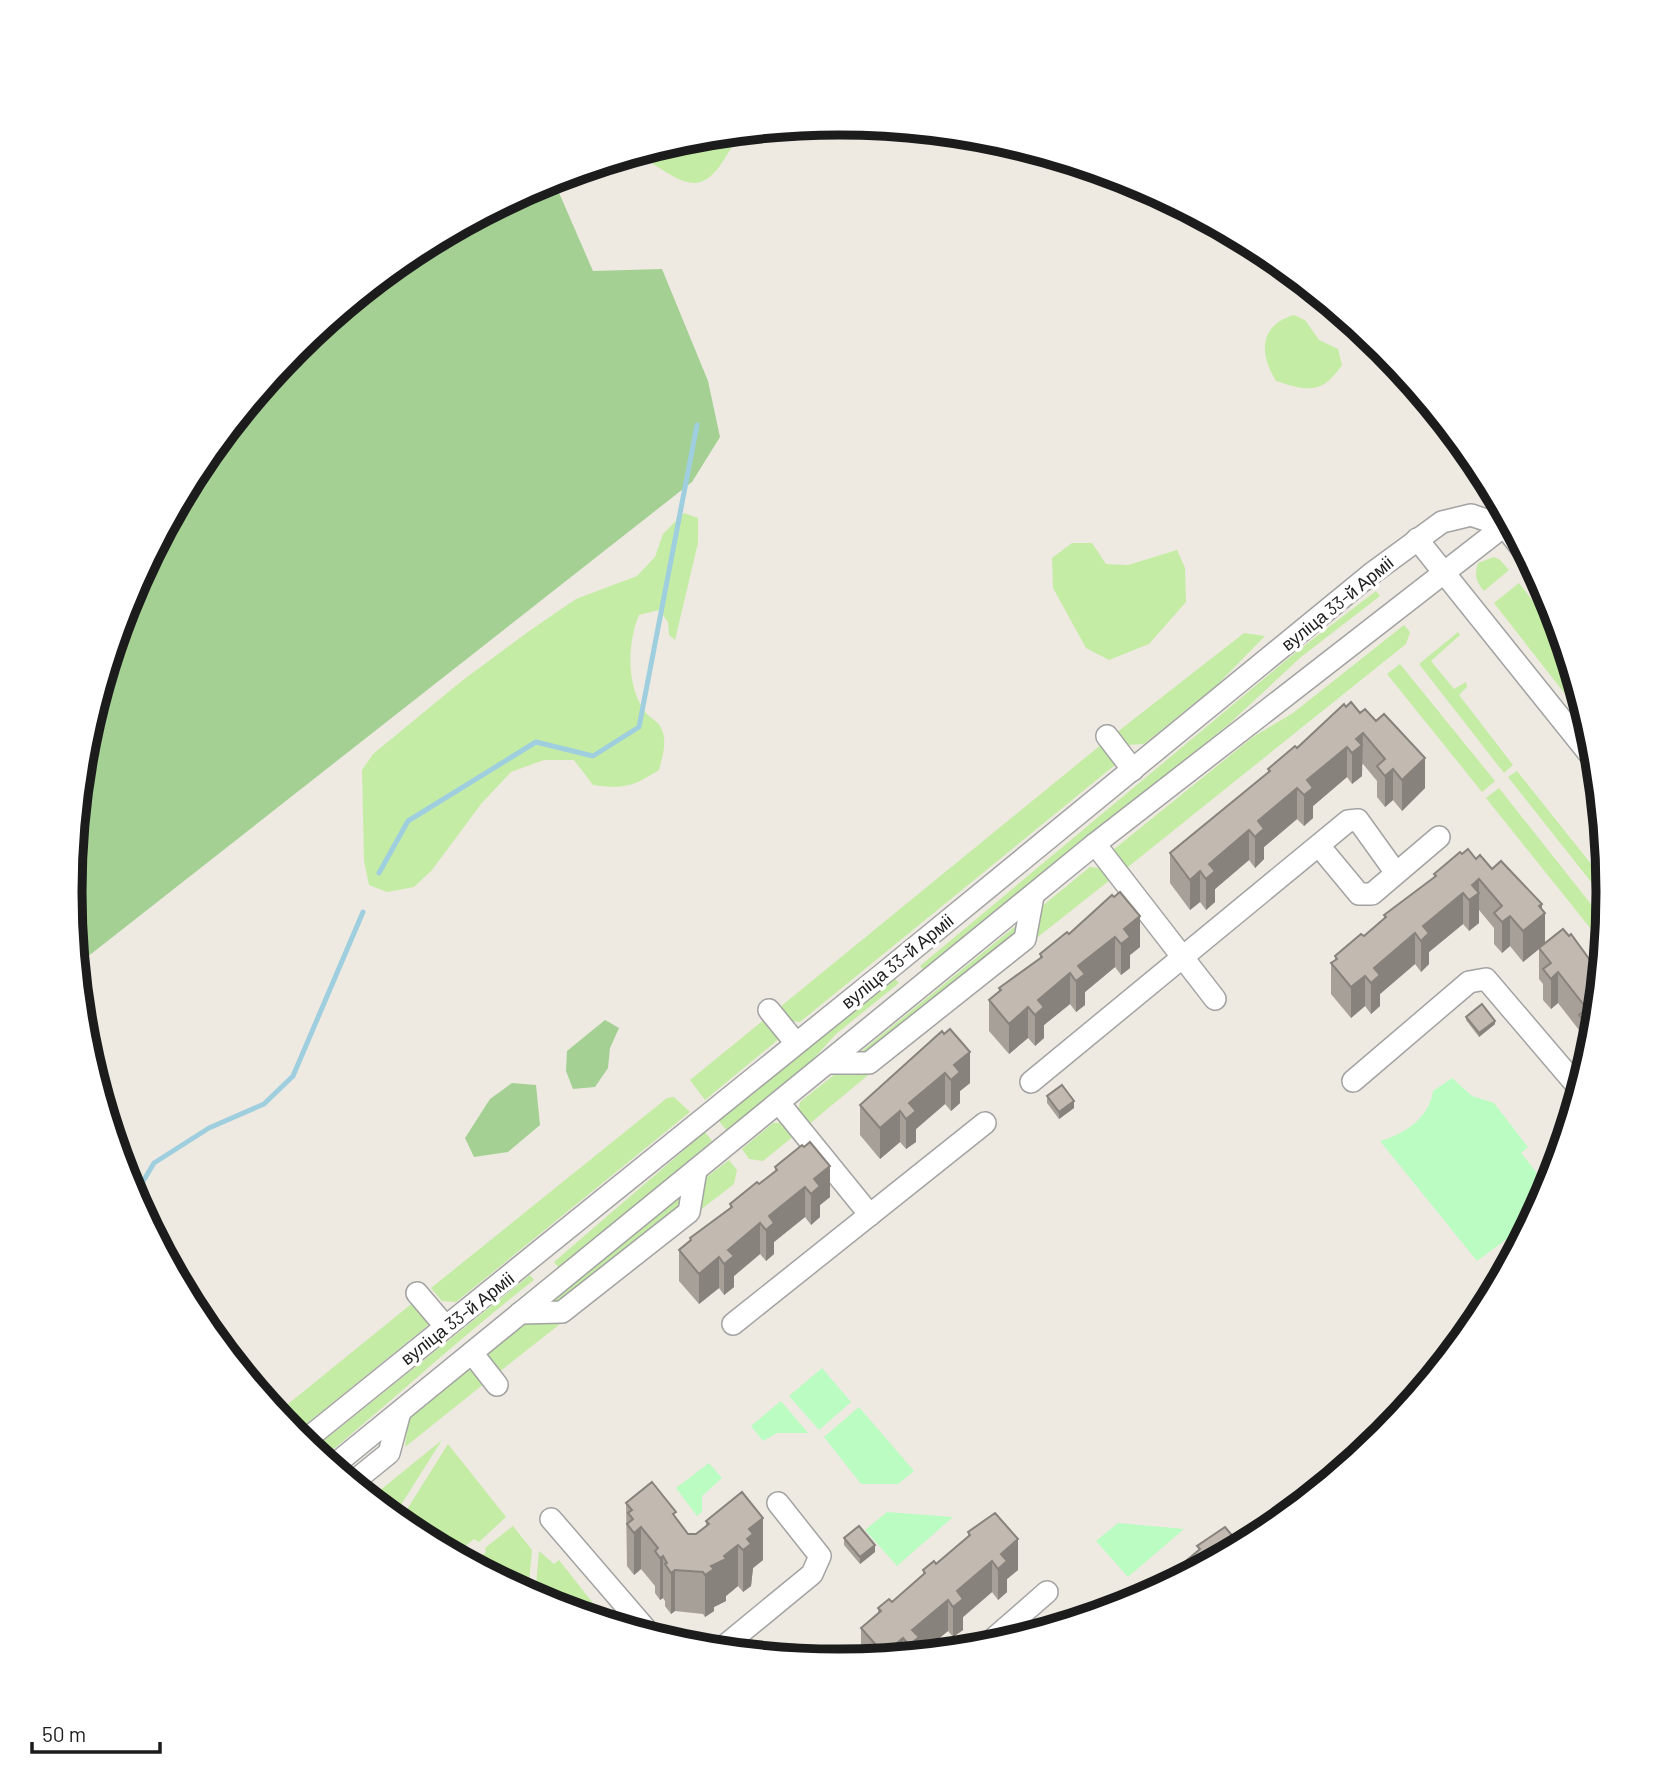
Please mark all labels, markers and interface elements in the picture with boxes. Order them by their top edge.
street label: вуліца 33-й Арміі [1277,551,1397,655]
street label: вуліца 33-й Арміі [837,909,957,1013]
street label: вуліца 33-й Арміі [396,1267,518,1369]
scale bar [32,1710,159,1754]
text: 50 m [42,1721,86,1746]

